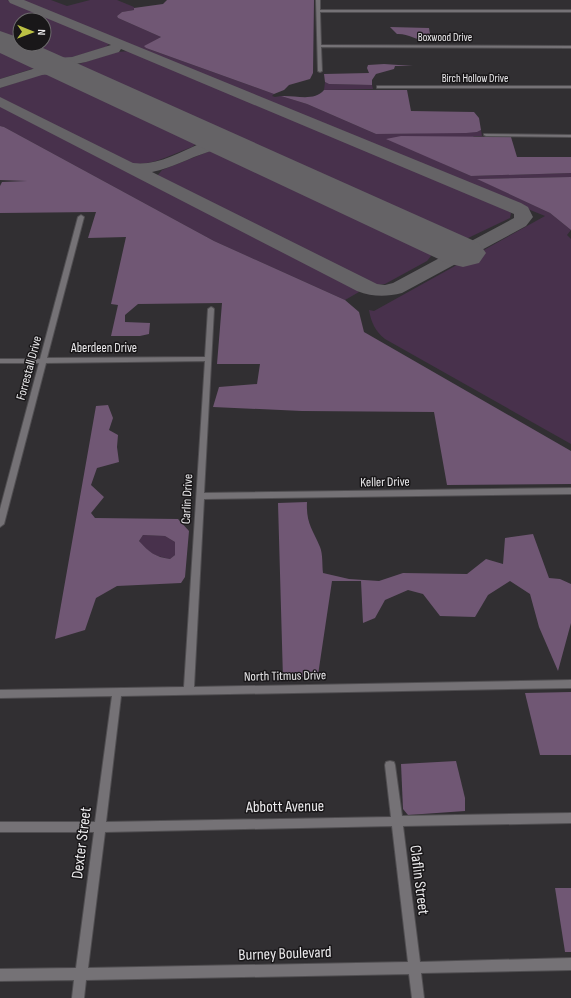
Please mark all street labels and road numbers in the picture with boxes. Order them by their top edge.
street label: Boxwood Drive [418,31,472,44]
street label: Birch Hollow Drive [442,72,508,85]
street label: Forrestall Drive [13,334,45,402]
street label: Aberdeen Drive [70,340,137,356]
street label: Carlin Drive [178,473,196,525]
street label: Keller Drive [360,474,410,490]
street label: North Titmus Drive [244,667,326,685]
street label: Abbott Avenue [245,797,324,817]
street label: Dexter Street [68,806,96,880]
street label: Claflin Street [405,844,433,916]
street label: Burney Boulevard [238,943,332,965]

